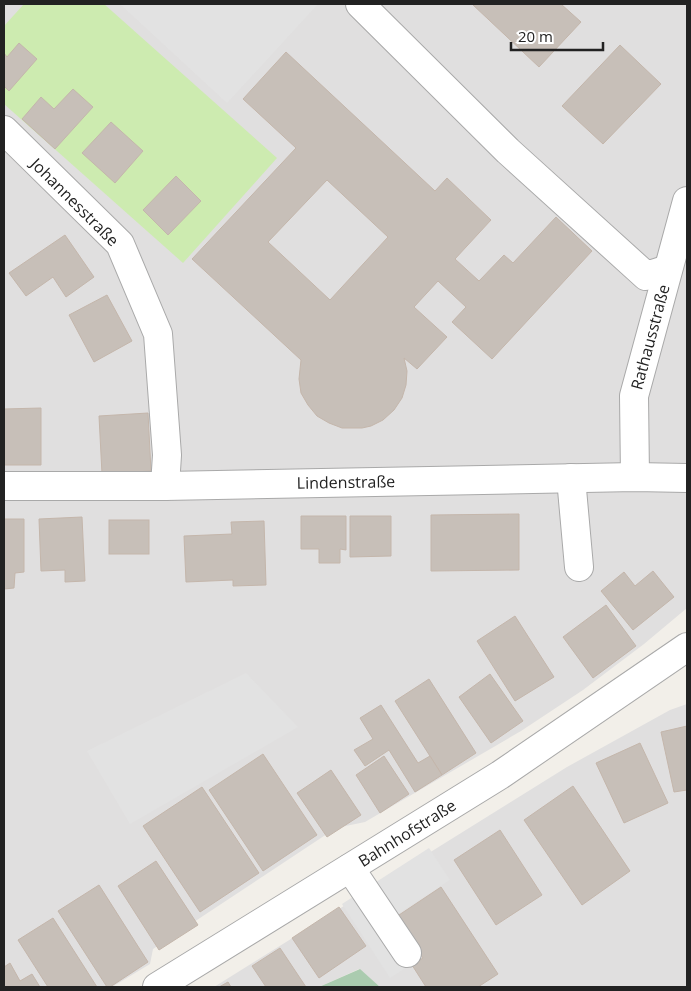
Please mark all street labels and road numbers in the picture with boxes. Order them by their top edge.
street label: Johannesstraße [25,152,124,251]
street label: Rathausstraße [625,282,675,392]
street label: Lindenstraße [297,470,395,494]
street label: Bahnhofstraße [354,794,460,872]

